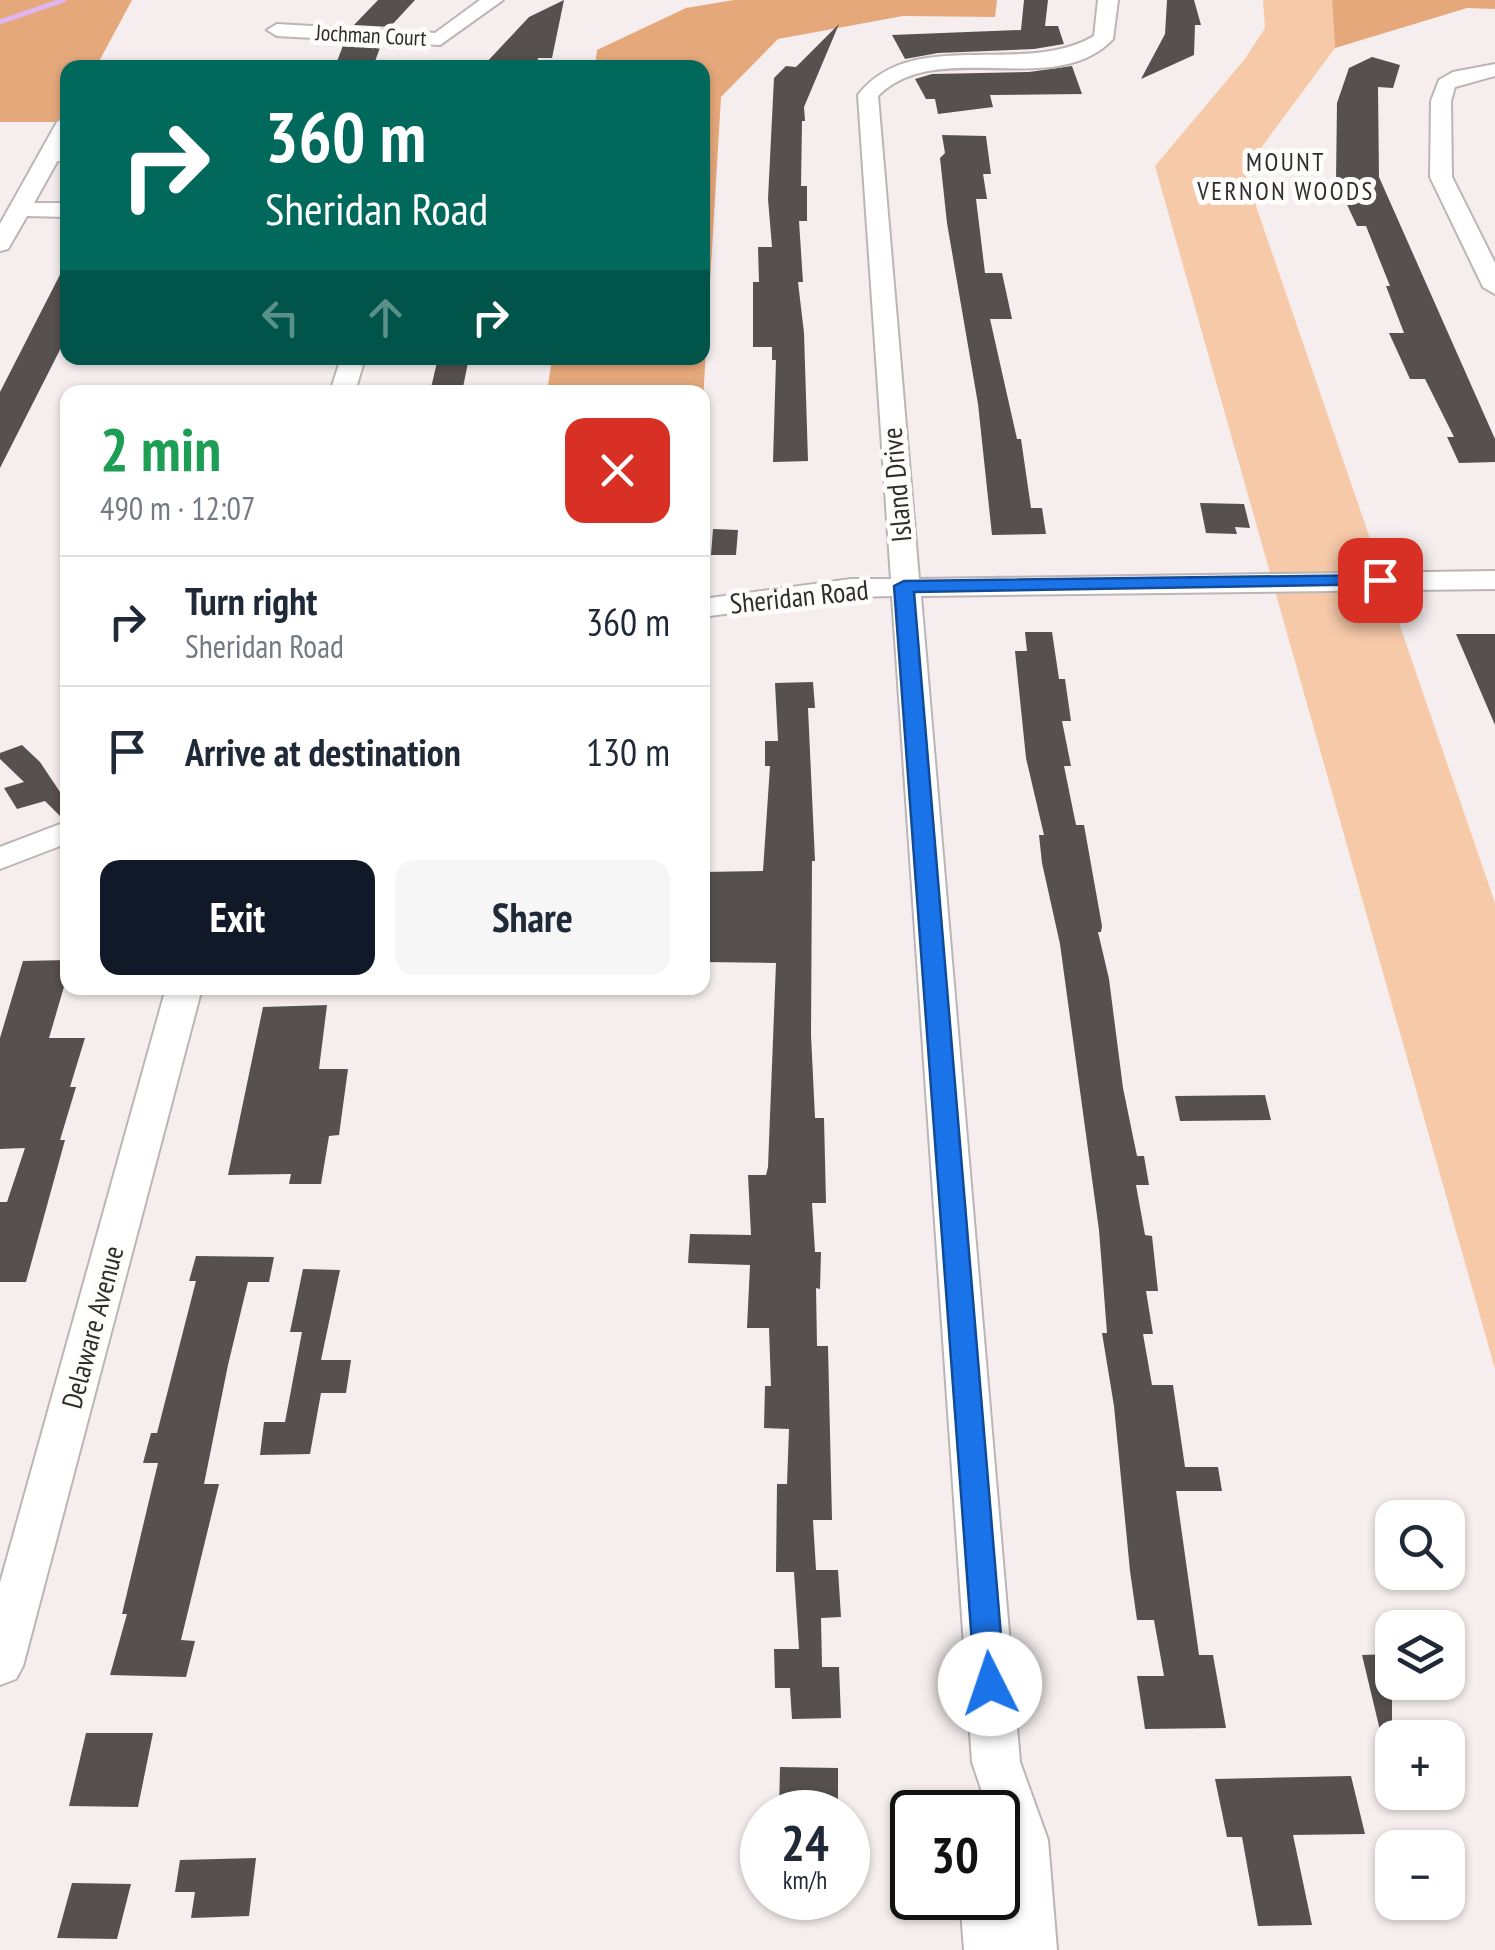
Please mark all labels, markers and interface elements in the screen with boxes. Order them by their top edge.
street label: Jochman Court [314,18,427,52]
text: 360 m [265,91,426,181]
icon: right [100,100,230,230]
district label: MOUNT VERNON WOODS [1196,146,1375,207]
text: Sheridan Road [265,179,488,237]
icon: left [253,290,308,345]
icon: ahead [358,290,413,345]
icon: right [463,290,518,345]
text: 2 min [100,410,221,488]
button: close [565,418,670,523]
street label: Island Drive [873,426,919,544]
text: 490 m · 12:07 [100,487,255,529]
pin [1338,538,1423,623]
icon: arrive [1353,553,1408,608]
street label: Sheridan Road [728,570,870,622]
text: Turn right [185,576,317,625]
icon: right [100,594,155,649]
text: 360 m [586,597,670,646]
text: Sheridan Road [185,625,344,667]
icon: arrive [100,724,155,779]
text: Arrive at destination [185,727,461,776]
text: 130 m [586,727,670,776]
button: Exit [100,860,375,975]
button: Share [395,860,670,975]
street label: Delaware Avenue [53,1242,131,1412]
map controls [1375,1500,1465,1920]
button: search [1375,1500,1465,1590]
button: layers [1375,1610,1465,1700]
position arrow [938,1632,1042,1736]
button: + [1375,1720,1465,1810]
speed limit sign: 30 [890,1790,1020,1920]
text: 24 [781,1810,829,1875]
button: − [1375,1830,1465,1920]
text: km/h [783,1864,827,1896]

